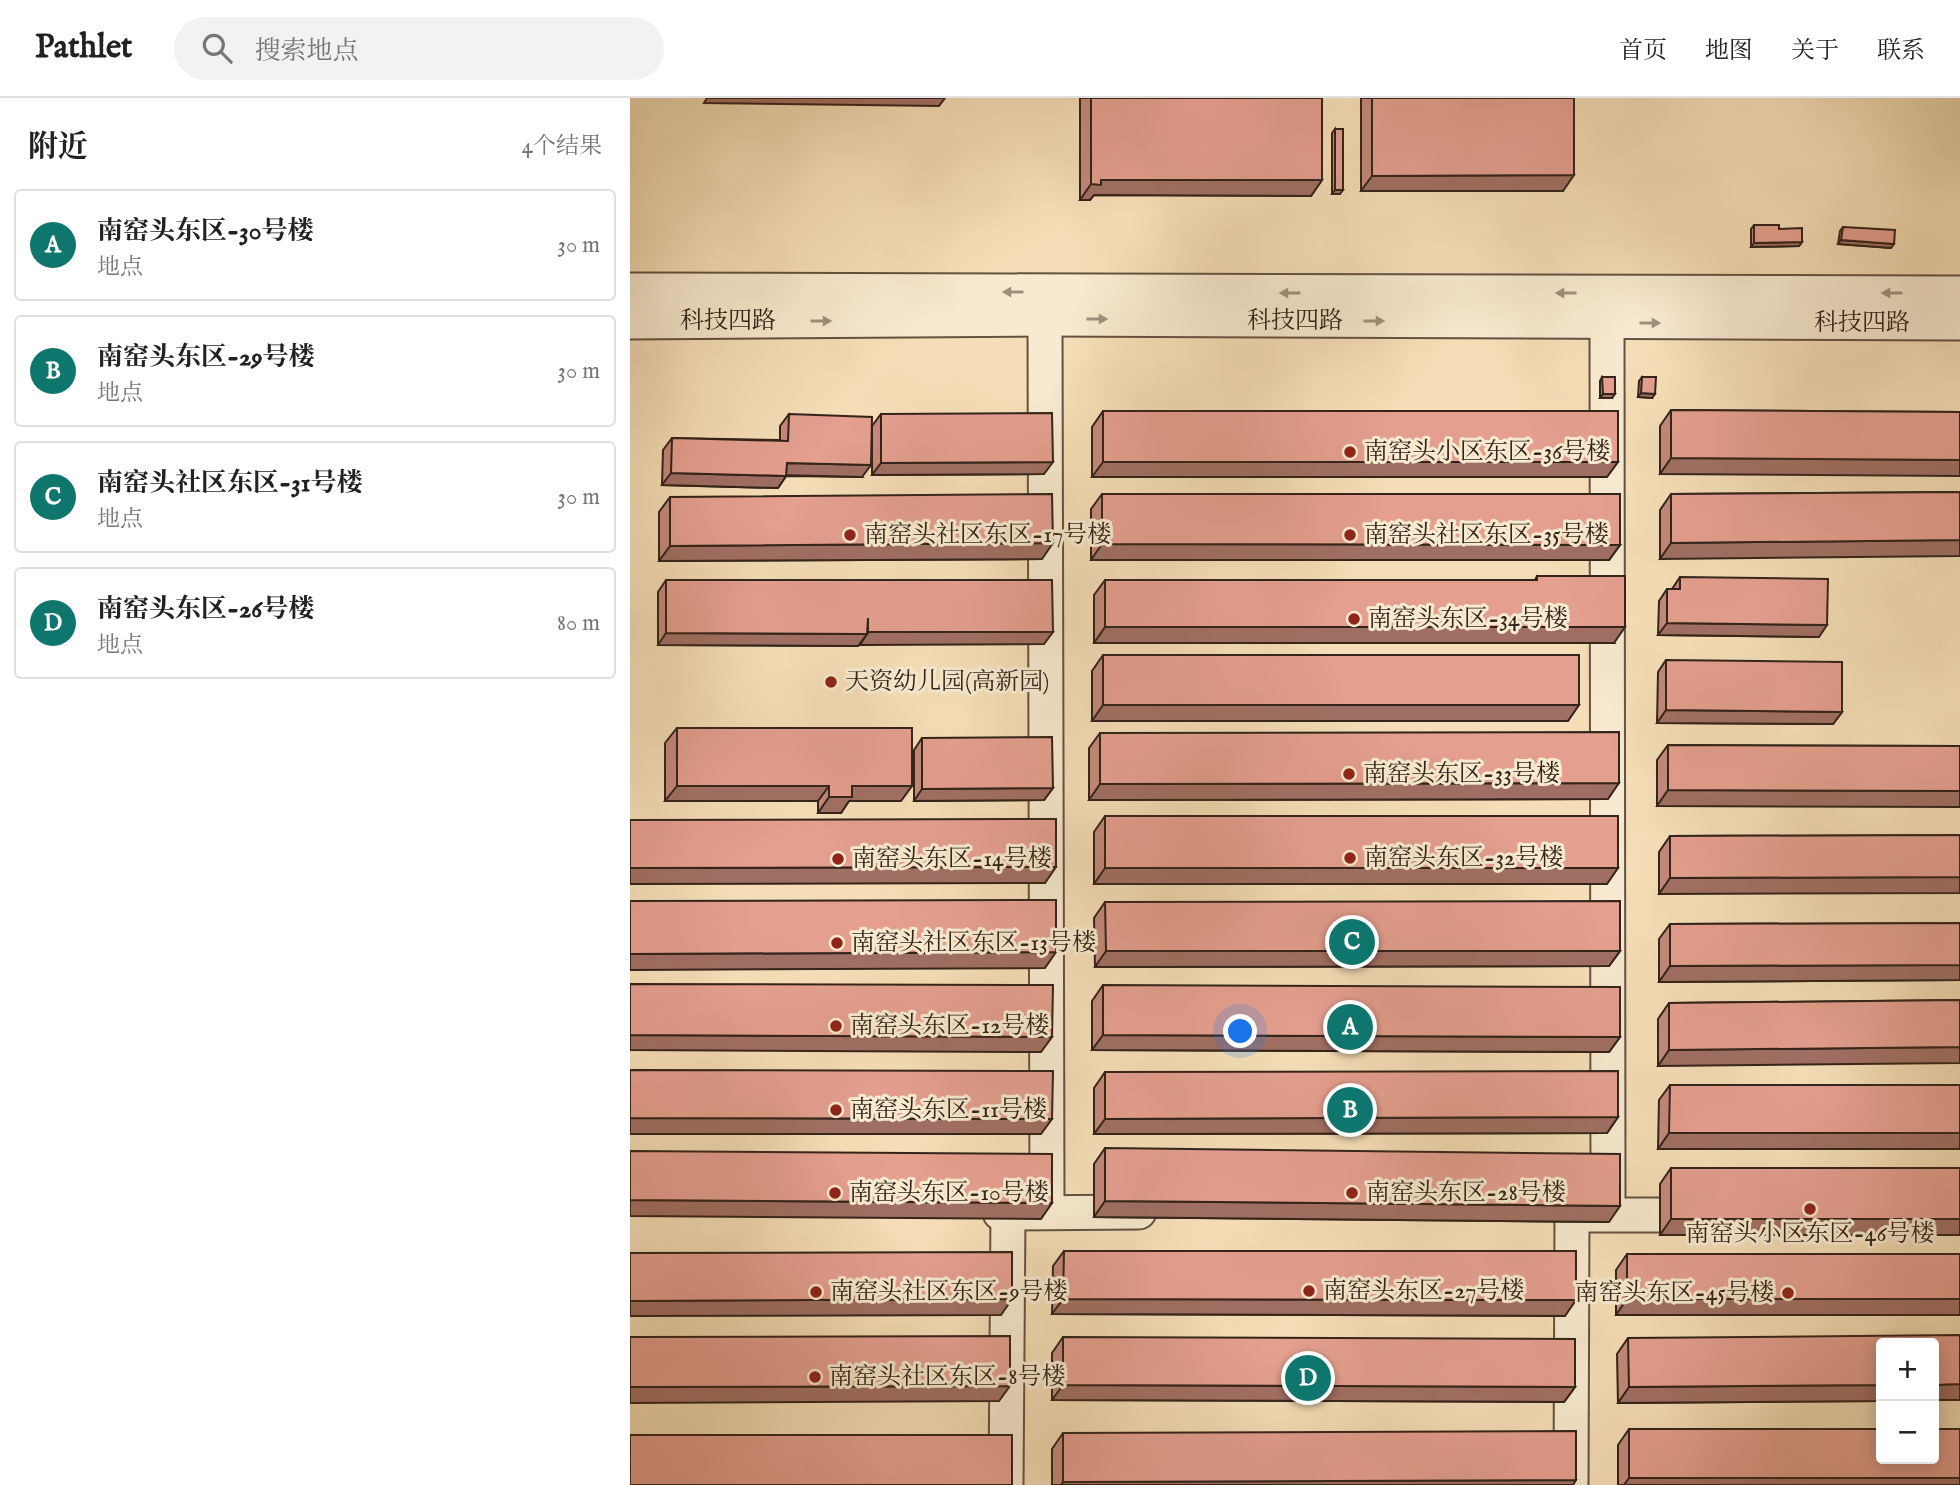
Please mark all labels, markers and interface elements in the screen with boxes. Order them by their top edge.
search box [174,17,664,80]
text: Pathlet [35,27,132,69]
icon: search [198,29,236,67]
text: 搜索地点 [254,35,358,68]
text: 首页 [1619,36,1667,67]
text: 地图 [1705,36,1753,67]
text: 关于 [1791,36,1839,67]
text: 联系 [1877,36,1925,67]
text: 附近 [28,129,88,167]
text: 4个结果 [522,132,602,161]
text: 南窑头东区-30号楼 [97,215,314,248]
text: A [45,231,61,260]
text: 30 m [557,231,600,260]
text: 地点 [97,253,143,282]
one-way arrow [1002,286,1024,298]
one-way arrow [1279,287,1301,299]
one-way arrow [1555,287,1577,299]
one-way arrow [1881,287,1903,299]
street label: 科技四路 [680,306,776,337]
street label: 科技四路 [1247,306,1343,337]
street label: 科技四路 [1814,308,1910,339]
one-way arrow [1086,313,1108,325]
one-way arrow [810,315,832,326]
one-way arrow [1363,315,1385,327]
one-way arrow [1639,317,1661,329]
text: 南窑头东区-29号楼 [97,341,315,374]
text: B [45,357,61,386]
text: 30 m [557,357,600,386]
text: 地点 [97,379,143,408]
place label: 南窑头小区东区-36号楼 [1364,437,1610,468]
marker: 南窑头小区东区-36号楼 [1342,444,1358,460]
text: 南窑头社区东区-31号楼 [97,467,362,500]
text: C [45,483,61,512]
text: 30 m [557,483,600,512]
text: 地点 [97,505,143,534]
place label: 南窑头社区东区-17号楼 [864,520,1111,551]
place label: 南窑头社区东区-35号楼 [1364,520,1609,551]
marker: 南窑头社区东区-17号楼 [842,527,858,543]
marker: 南窑头社区东区-35号楼 [1342,527,1358,543]
text: 南窑头东区-26号楼 [97,593,314,626]
place label: 南窑头东区-34号楼 [1368,604,1568,635]
text: D [44,609,62,638]
text: 80 m [557,609,600,638]
marker: 南窑头东区-34号楼 [1346,611,1362,627]
text: 地点 [97,631,143,660]
place label: 天资幼儿园(高新园) [845,667,1049,698]
marker: 天资幼儿园(高新园) [823,674,839,690]
place label: 南窑头东区-33号楼 [1363,759,1560,790]
marker: 南窑头东区-33号楼 [1341,766,1357,782]
place label: 南窑头东区-32号楼 [1364,843,1563,874]
place label: 南窑头东区-14号楼 [852,844,1052,875]
marker: 南窑头东区-32号楼 [1342,850,1358,866]
marker: 南窑头东区-14号楼 [830,851,846,867]
pin: C [1329,916,1375,968]
place label: 南窑头社区东区-13号楼 [851,928,1096,959]
marker: 南窑头社区东区-13号楼 [829,935,845,951]
pin: A [1327,1001,1373,1053]
place label: 南窑头东区-12号楼 [850,1011,1049,1042]
your location [1223,1014,1257,1048]
marker: 南窑头东区-12号楼 [828,1018,844,1034]
pin: B [1327,1084,1373,1136]
place label: 南窑头东区-11号楼 [850,1095,1047,1126]
marker: 南窑头东区-11号楼 [828,1102,844,1118]
place label: 南窑头东区-10号楼 [849,1178,1049,1209]
place label: 南窑头东区-28号楼 [1366,1178,1566,1209]
marker: 南窑头东区-10号楼 [827,1185,843,1201]
marker: 南窑头东区-28号楼 [1344,1185,1360,1201]
marker: 南窑头小区东区-46号楼 [1802,1201,1818,1217]
place label: 南窑头小区东区-46号楼 [1685,1219,1935,1250]
place label: 南窑头东区-27号楼 [1323,1276,1524,1307]
place label: 南窑头社区东区-9号楼 [830,1277,1068,1308]
place label: 南窑头东区-45号楼 [1574,1278,1774,1309]
marker: 南窑头东区-27号楼 [1301,1283,1317,1299]
marker: 南窑头社区东区-9号楼 [808,1284,824,1300]
marker: 南窑头东区-45号楼 [1780,1285,1796,1301]
map controls [1876,1338,1939,1464]
button: + [1876,1338,1939,1401]
pin: D [1285,1352,1331,1404]
place label: 南窑头社区东区-8号楼 [829,1362,1066,1393]
marker: 南窑头社区东区-8号楼 [807,1369,823,1385]
button: − [1876,1401,1939,1464]

